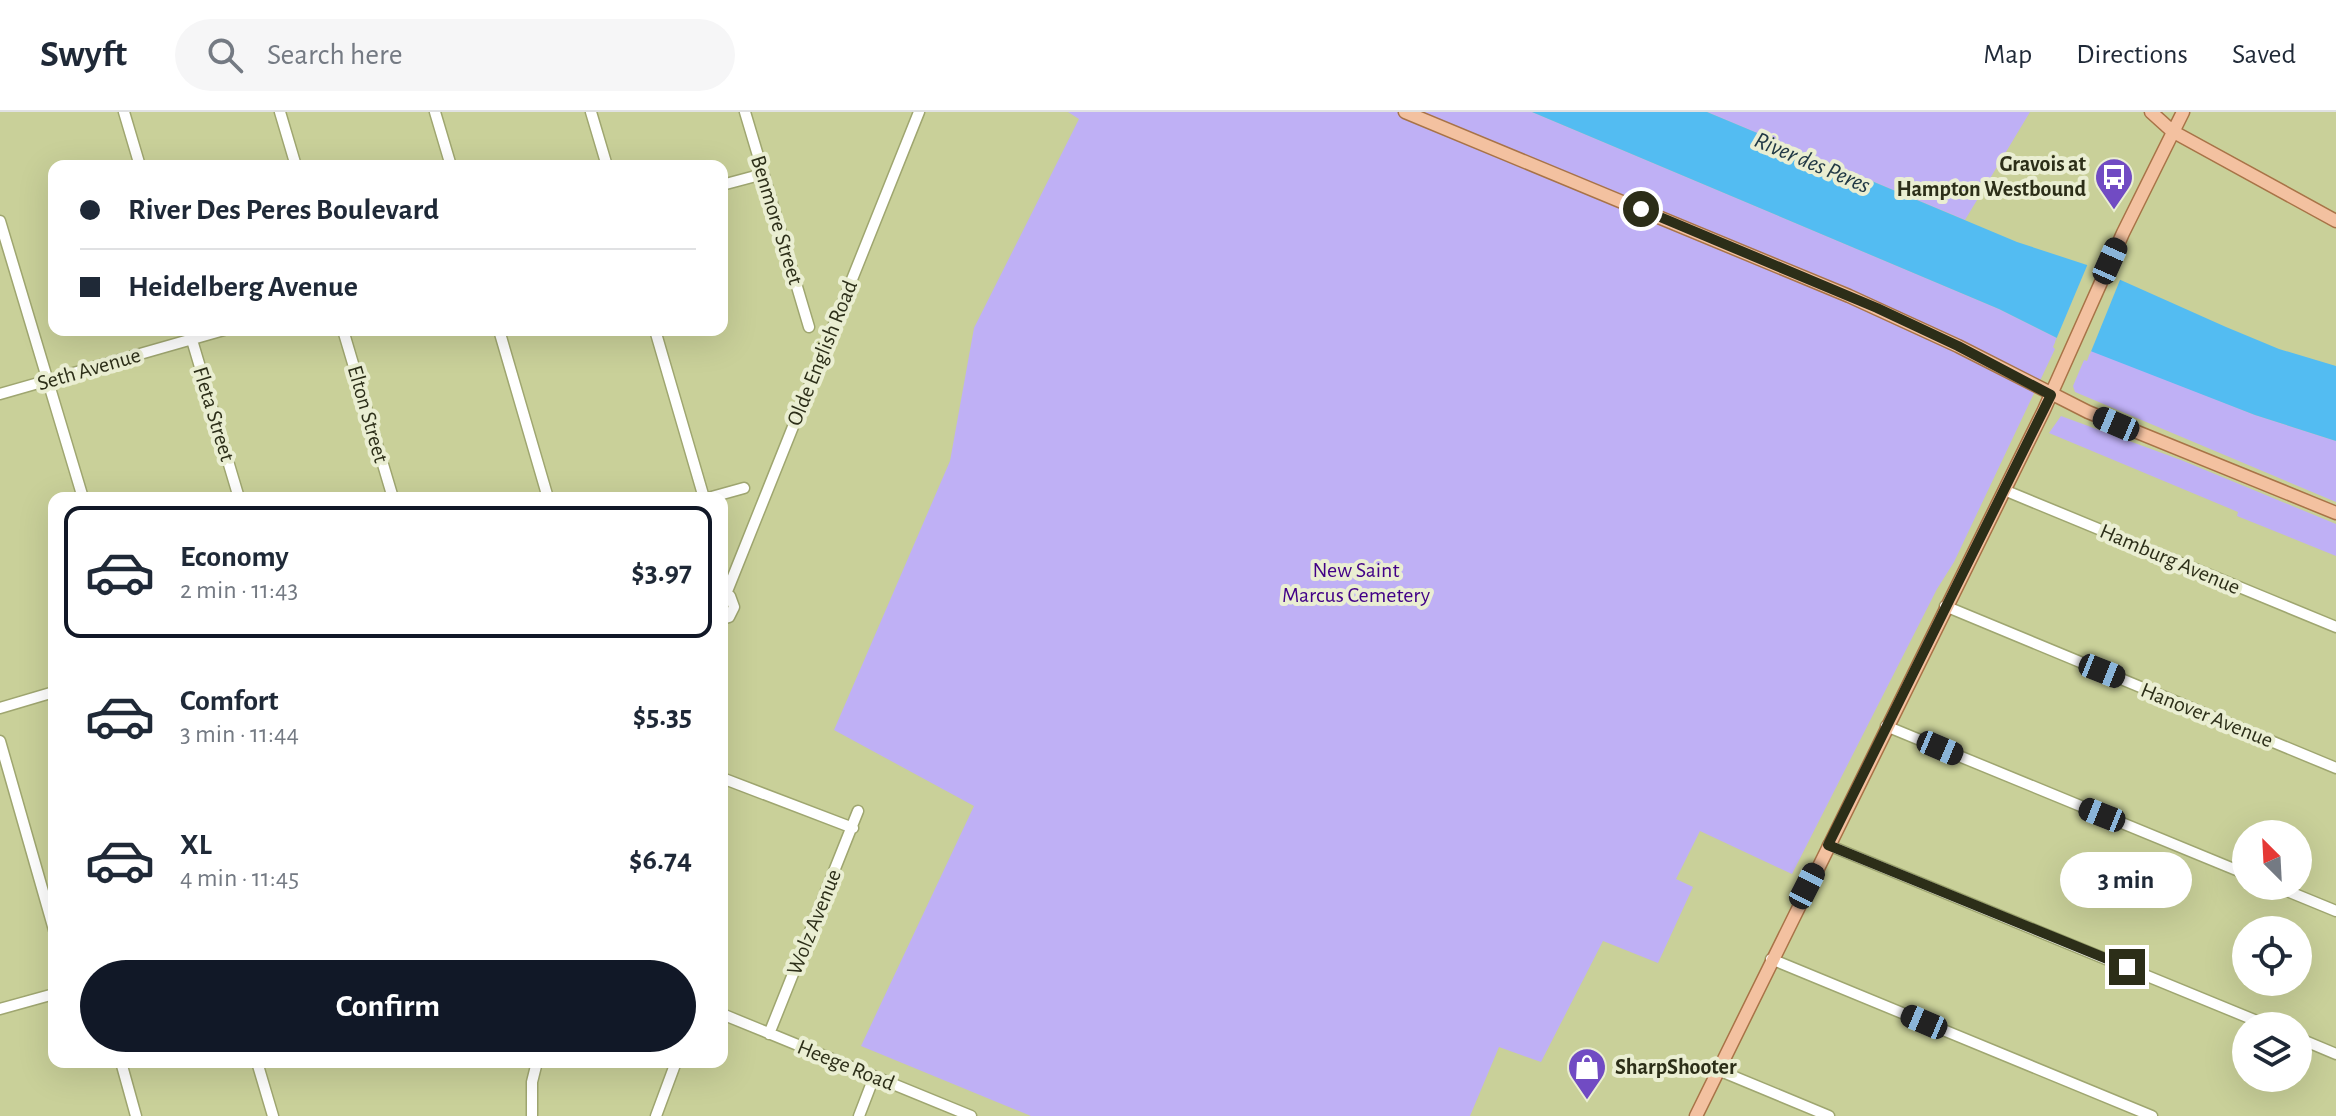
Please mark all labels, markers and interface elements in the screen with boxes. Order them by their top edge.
search box [175,19,735,91]
icon: search [203,33,247,77]
text: Swyft [40,36,127,74]
text: Search here [267,40,403,70]
text: Map [1983,41,2032,69]
text: Directions [2076,41,2188,69]
text: Saved [2232,41,2296,69]
water label: River des Peres [1751,128,1874,198]
street label: Benmore Street [747,153,807,287]
place label: Gravois at Hampton Westbound [1896,153,2087,200]
bus stop icon: Gravois at Hampton Westbound [2093,156,2135,211]
route start [1623,191,1659,227]
text: River Des Peres Boulevard [128,195,439,225]
car [2089,234,2131,288]
text: Heidelberg Avenue [128,272,358,302]
street label: Olde English Road [783,277,861,429]
street label: Seth Avenue [35,344,143,394]
street label: Elton Street [344,363,392,465]
street label: Fleta Street [189,364,239,464]
car [2089,404,2143,444]
street label: Hamburg Avenue [2097,520,2243,598]
icon: car [84,536,156,608]
text: Economy [180,542,289,572]
text: $3.97 [631,557,692,587]
park label: New Saint Marcus Cemetery [1282,559,1431,606]
text: 2 min · 11:43 [180,577,298,603]
car [2075,651,2129,691]
street label: Hanover Avenue [2138,679,2276,751]
icon: car [84,680,156,752]
text: Comfort [180,686,279,716]
text: $5.35 [633,701,692,731]
text: 3 min · 11:44 [180,721,299,747]
car [1913,728,1967,768]
car [2075,795,2129,835]
north arrow [2232,820,2312,900]
map controls [2232,820,2312,1092]
icon: car [84,824,156,896]
text: XL [180,830,212,860]
text: $6.74 [629,845,692,875]
callout: 3 min [2061,851,2193,907]
car [1785,859,1829,913]
text: 4 min · 11:45 [180,865,299,891]
street label: Wolz Avenue [783,866,845,978]
text: 3 min [2098,867,2154,893]
button: locate [2232,916,2312,996]
route end [2109,949,2145,985]
button: Confirm [80,960,696,1052]
car [1897,1002,1951,1042]
button: layers [2232,1012,2312,1092]
street label: Heege Road [794,1036,898,1094]
shop icon: SharpShooter [1566,1046,1608,1101]
place label: SharpShooter [1615,1056,1737,1078]

